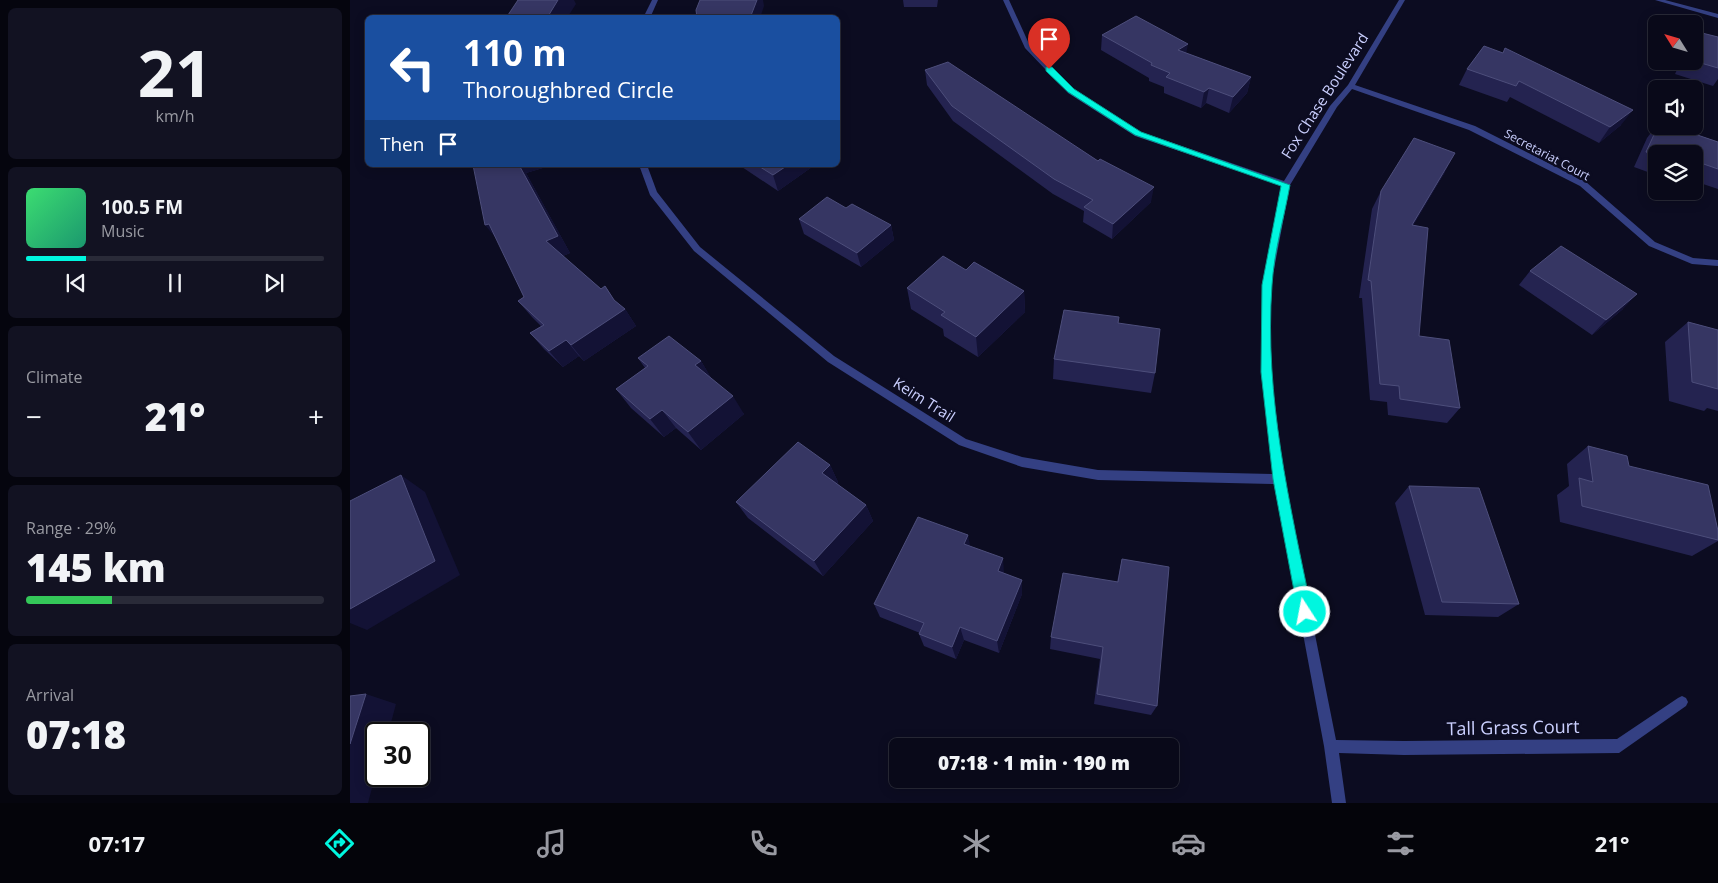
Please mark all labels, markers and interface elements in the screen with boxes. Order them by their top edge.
north arrow [1648,15,1702,70]
map controls [1648,15,1703,200]
pin [1028,18,1070,69]
icon: arrive [1035,25,1063,53]
text: 21 [138,28,212,116]
text: 110 m [463,29,567,76]
street label: Fox Chase Boulevard [1276,29,1372,162]
icon: left [380,35,445,100]
text: Thoroughbred Circle [463,74,674,104]
button: sound [1648,80,1703,135]
text: km/h [156,105,194,127]
street label: Secretariat Court [1501,125,1593,184]
icon: arrive [434,130,462,158]
text: Then [380,131,424,157]
button: layers [1648,145,1703,200]
text: 100.5 FM [101,194,183,220]
text: Music [101,220,145,242]
icon: previous [62,269,90,297]
icon: pause [161,269,189,297]
icon: next [260,269,288,297]
text: Climate [26,366,83,388]
street label: Keim Trail [890,372,959,426]
text: 21° [145,390,205,442]
text: − [26,397,42,435]
text: + [308,397,324,435]
text: Range · 29% [26,517,116,539]
text: 145 km [26,541,166,593]
position arrow [1278,585,1330,637]
text: Arrival [26,684,74,706]
text: 07:18 [26,708,126,760]
street label: Tall Grass Court [1446,714,1580,740]
speed limit sign: 30 [365,722,430,787]
text: 07:18 · 1 min · 190 m [938,750,1130,776]
icon: directions [322,826,357,861]
icon: music [534,826,569,861]
icon: phone [746,826,781,861]
icon: climate [959,826,994,861]
icon: car [1171,826,1206,861]
icon: filters [1383,826,1418,861]
text: 07:17 [89,828,145,858]
text: 21° [1595,828,1629,858]

